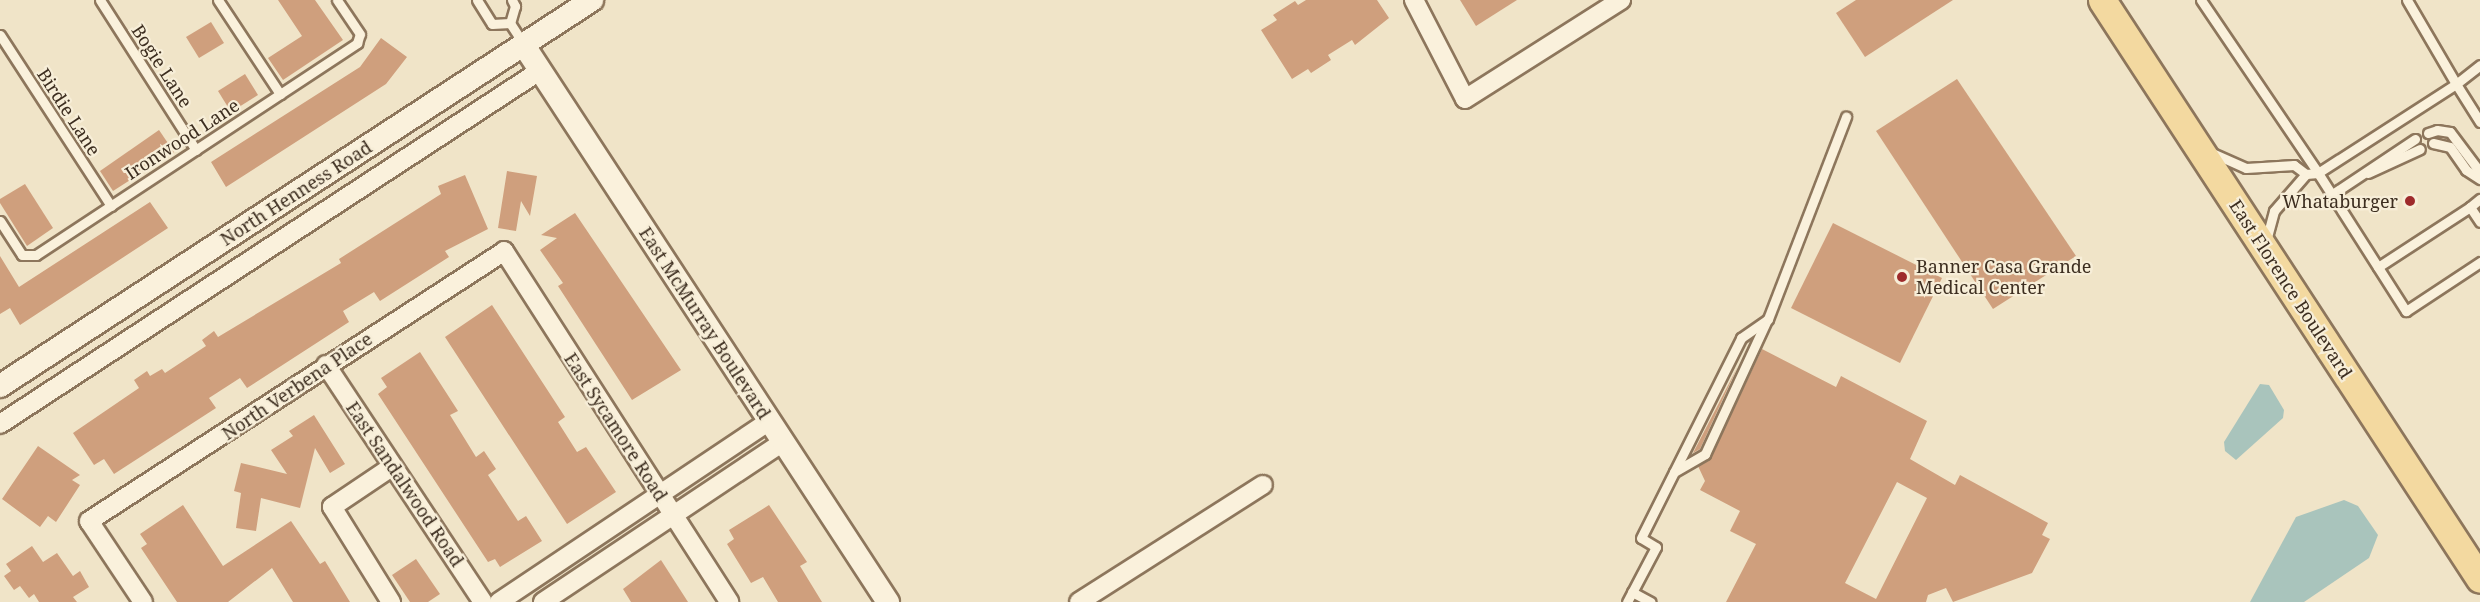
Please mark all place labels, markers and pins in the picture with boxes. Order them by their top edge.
place label: Whataburger [2282,190,2398,212]
marker: Whataburger [2403,194,2417,208]
place label: Banner Casa Grande Medical Center [1916,256,2091,298]
marker: Banner Casa Grande Medical Center [1893,268,1911,286]

